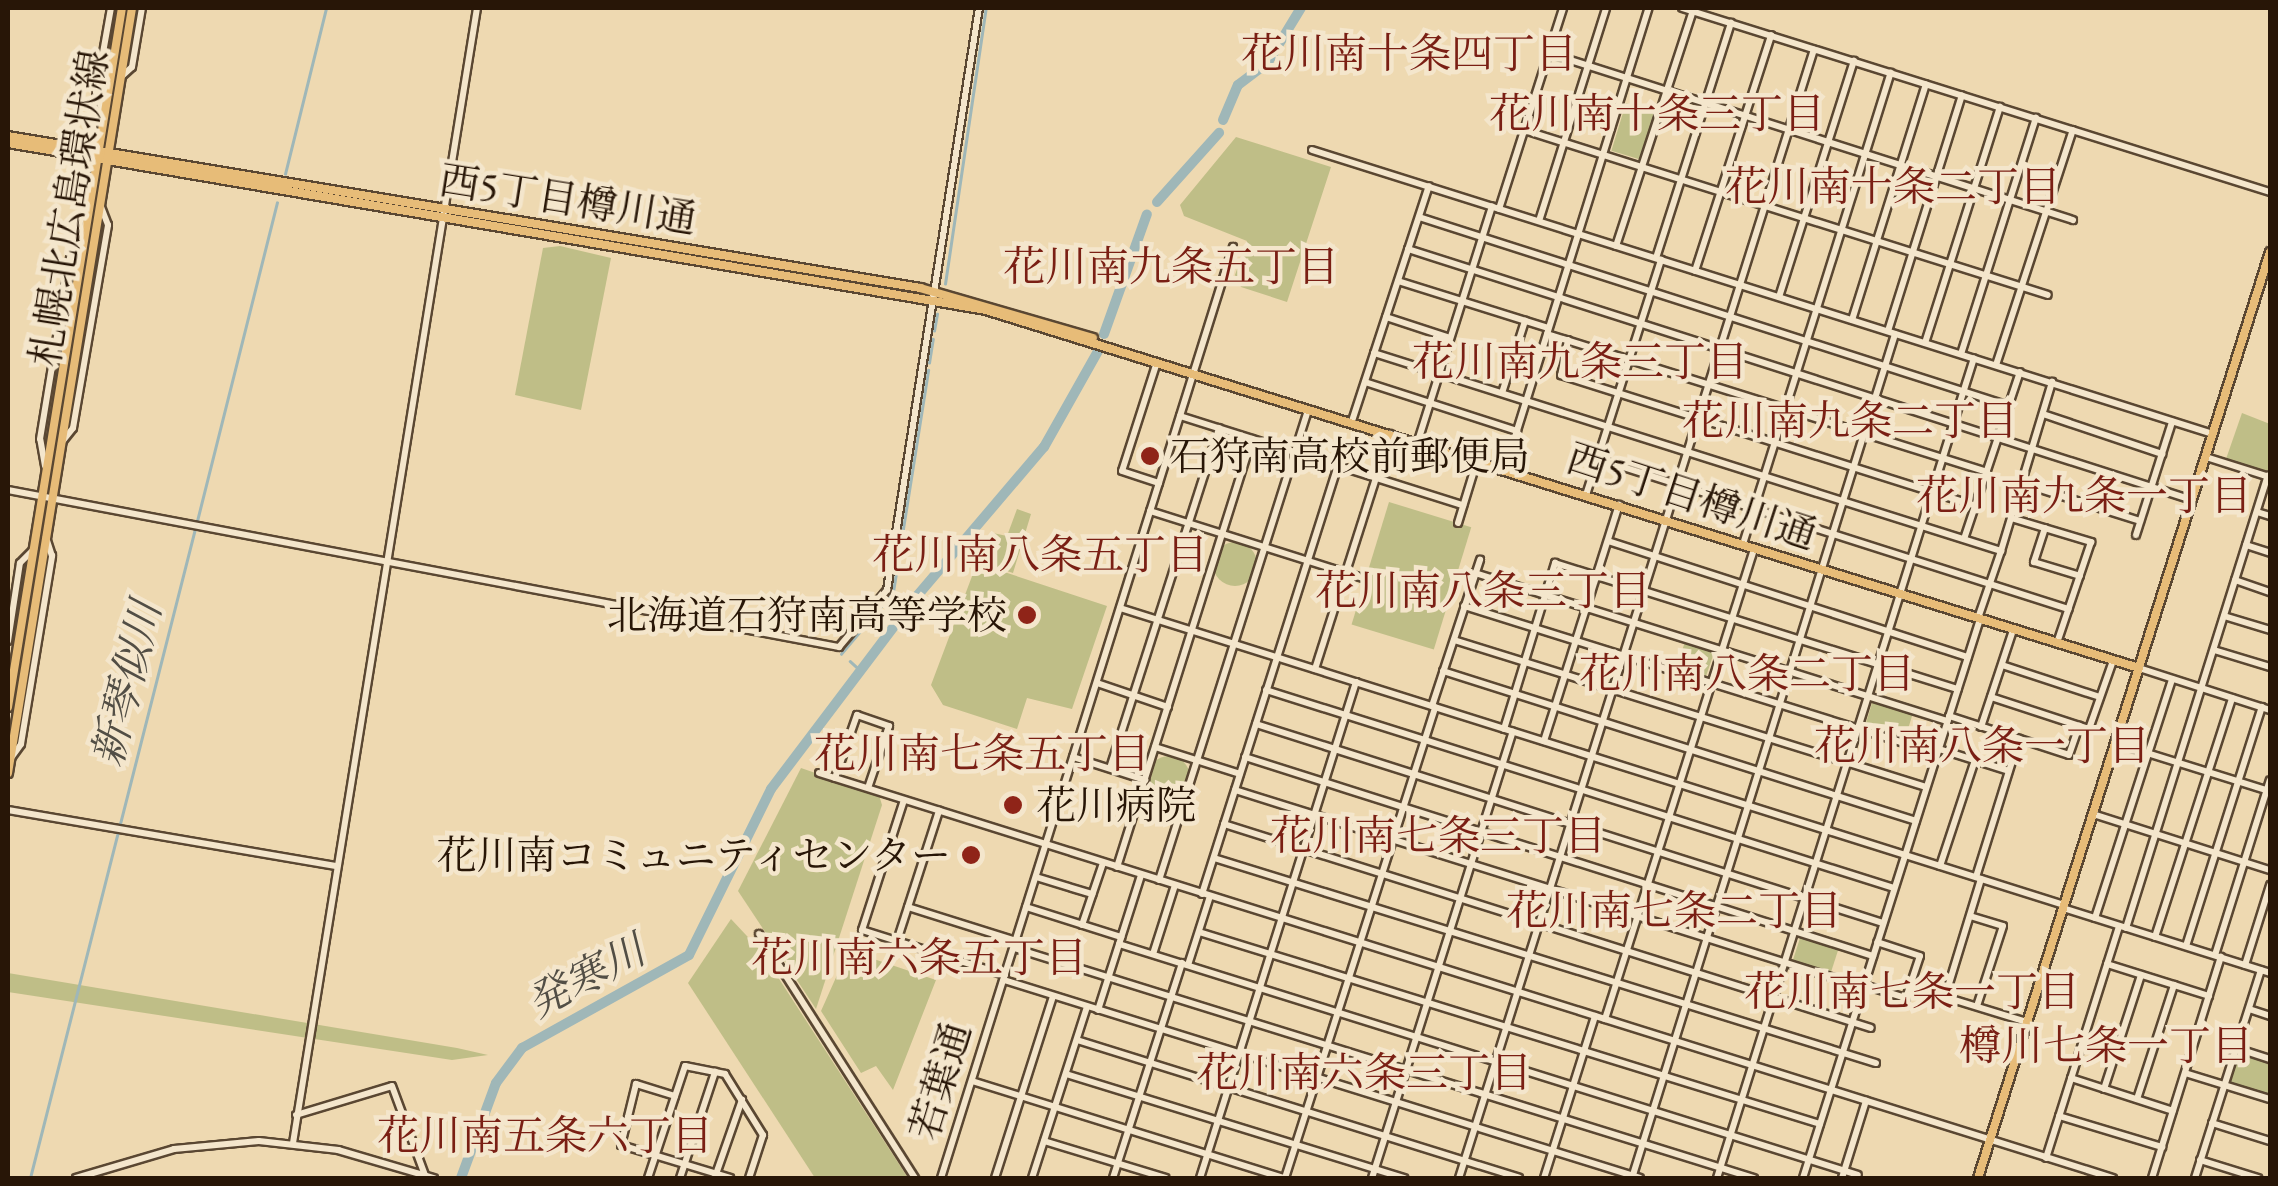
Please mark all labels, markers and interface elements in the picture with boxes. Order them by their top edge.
district label: 花川南十条四丁目 [1241,29,1577,79]
street label: 札幌北広島環状線 [20,46,118,370]
district label: 花川南十条三丁目 [1489,89,1825,139]
street label: 西5丁目樽川通 [436,155,700,243]
district label: 花川南十条二丁目 [1725,162,2061,212]
district label: 花川南九条五丁目 [1003,242,1339,292]
district label: 花川南九条三丁目 [1412,337,1748,387]
district label: 花川南九条二丁目 [1682,396,2018,446]
place label: 石狩南高校前郵便局 [1170,432,1530,480]
street label: 西5丁目樽川通 [1561,433,1823,559]
marker: 石狩南高校前郵便局 [1139,445,1161,467]
district label: 花川南九条一丁目 [1916,471,2252,521]
district label: 花川南八条五丁目 [872,530,1208,580]
district label: 花川南八条三丁目 [1315,566,1651,616]
place label: 北海道石狩南高等学校 [607,591,1007,639]
water label: 新琴似川 [82,596,172,772]
marker: 北海道石狩南高等学校 [1016,604,1038,626]
district label: 花川南八条二丁目 [1579,649,1915,699]
district label: 花川南八条一丁目 [1814,721,2150,771]
district label: 花川南七条五丁目 [814,729,1150,779]
place label: 花川病院 [1036,781,1196,829]
marker: 花川病院 [1000,792,1026,818]
district label: 花川南七条三丁目 [1270,811,1606,861]
place label: 花川南コミュニティセンター [431,831,951,879]
marker: 花川南コミュニティセンター [960,844,982,866]
district label: 花川南七条二丁目 [1506,886,1842,936]
water label: 発寒川 [519,925,653,1029]
district label: 花川南六条五丁目 [751,933,1087,983]
district label: 花川南七条一丁目 [1744,967,2080,1017]
street label: 若葉通 [900,1017,980,1145]
district label: 樽川七条一丁目 [1959,1021,2253,1071]
district label: 花川南六条三丁目 [1196,1048,1532,1098]
district label: 花川南五条六丁目 [377,1111,713,1161]

